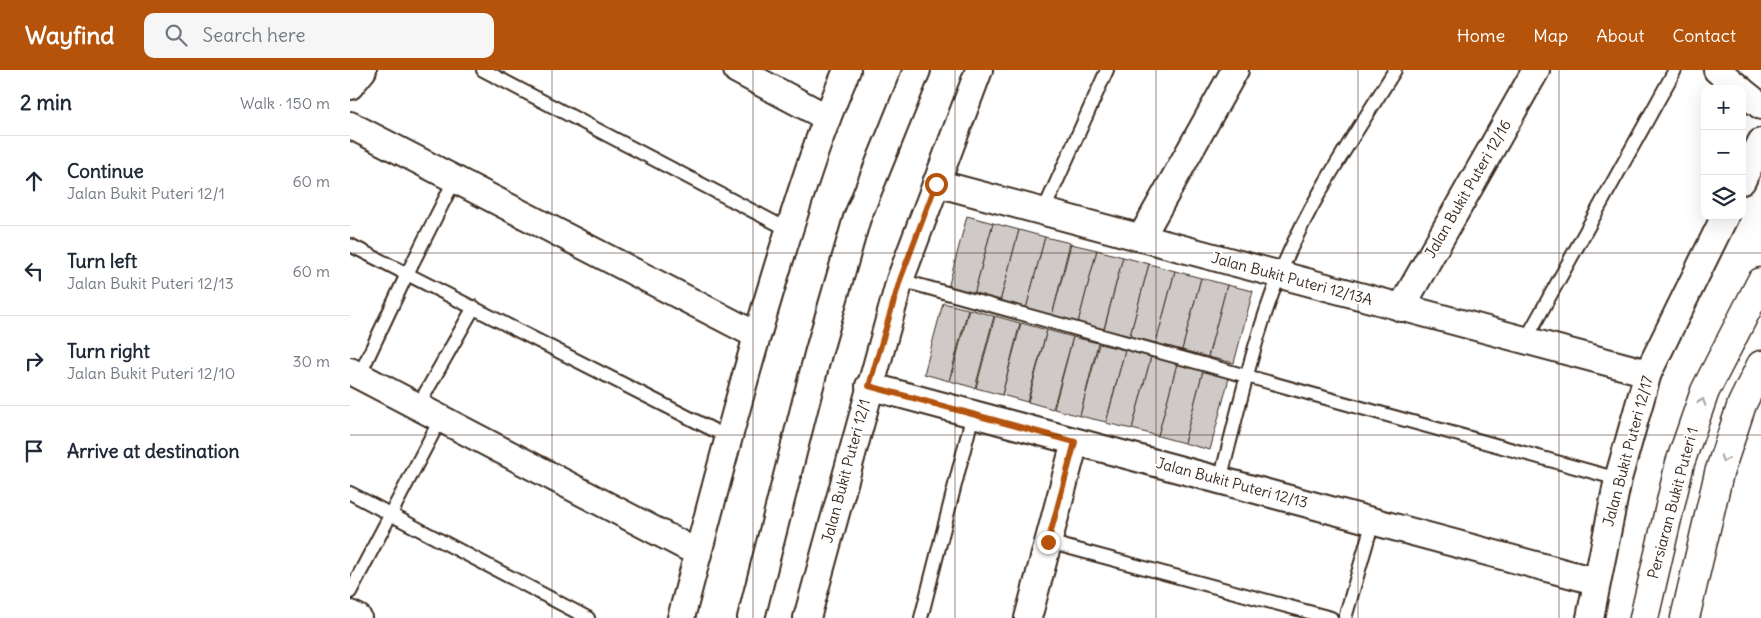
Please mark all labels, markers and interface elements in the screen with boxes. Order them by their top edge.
search box [144,13,494,58]
text: Wayfind [25,20,114,50]
icon: search [162,21,190,49]
text: Search here [202,23,306,47]
text: Home [1457,24,1505,47]
text: Map [1533,24,1568,47]
text: About [1596,24,1644,47]
text: Contact [1672,24,1736,47]
map controls [1701,85,1746,220]
button: + [1701,85,1746,130]
text: 2 min [20,89,72,116]
text: Walk · 150 m [240,93,330,113]
street label: Jalan Bukit Puteri 12/16 [1420,116,1515,261]
button: − [1701,130,1746,175]
text: Continue [67,159,144,183]
icon: ahead [20,167,48,195]
text: 60 m [292,171,330,191]
route start [925,173,948,196]
button: layers [1701,175,1746,220]
text: Jalan Bukit Puteri 12/1 [67,183,225,203]
street label: Jalan Bukit Puteri 12/13A [1209,248,1375,309]
text: Turn left [67,249,137,273]
icon: left [20,257,48,285]
text: 60 m [292,261,330,281]
text: Jalan Bukit Puteri 12/13 [67,273,234,293]
text: Turn right [67,339,150,363]
icon: right [20,347,48,375]
text: 30 m [293,351,330,371]
text: Jalan Bukit Puteri 12/10 [67,363,235,383]
street label: Jalan Bukit Puteri 12/17 [1598,373,1657,528]
street label: Jalan Bukit Puteri 12/1 [817,397,874,545]
one-way arrow [1696,398,1706,407]
street label: Persiaran Bukit Puteri 1 [1643,425,1702,581]
icon: arrive [20,437,48,465]
text: Arrive at destination [67,439,240,463]
street label: Jalan Bukit Puteri 12/13 [1154,453,1310,512]
one-way arrow [1719,454,1729,463]
route end [1037,531,1060,554]

